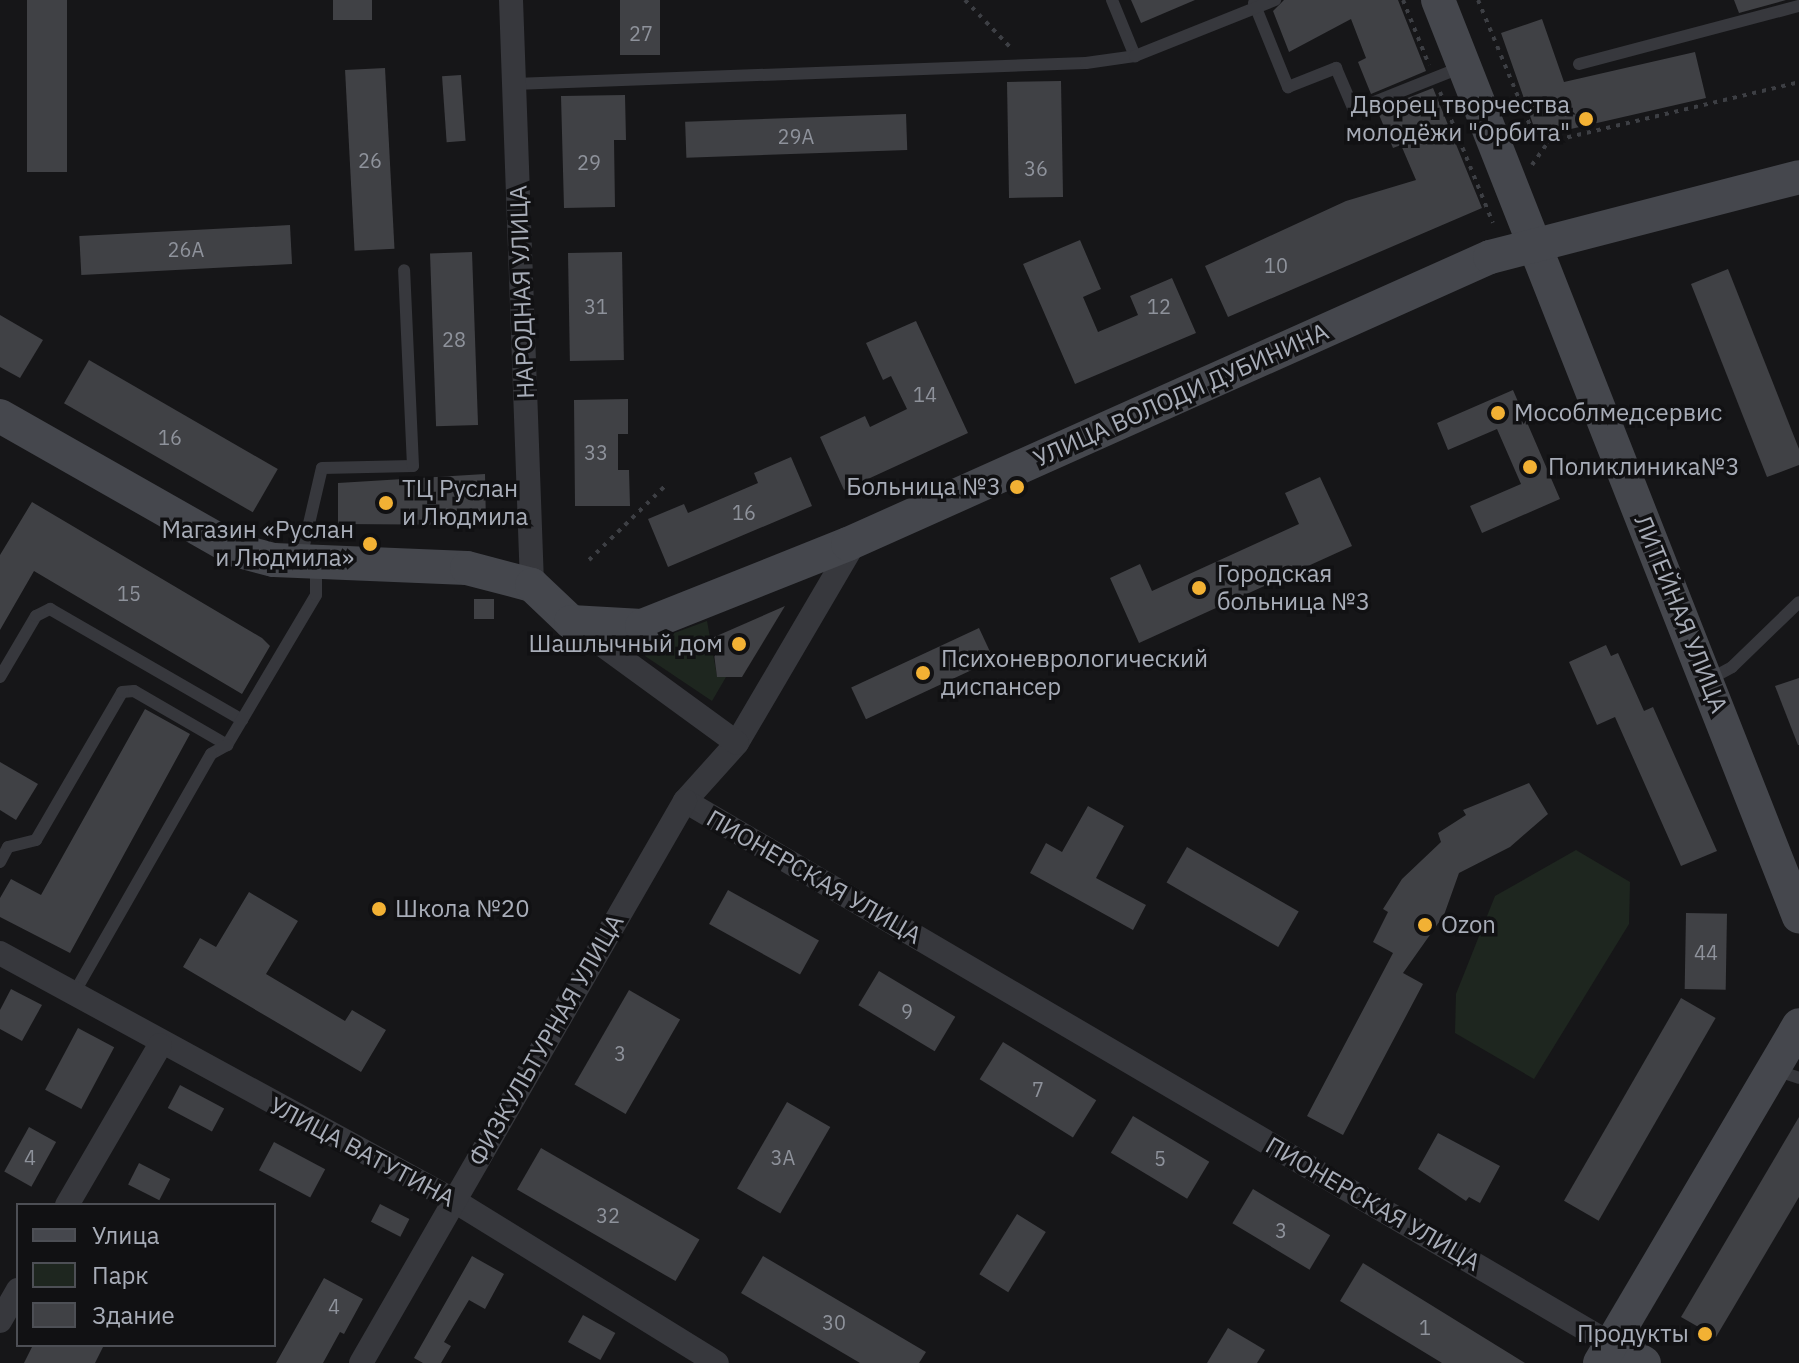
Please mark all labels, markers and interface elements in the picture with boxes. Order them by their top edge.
house number: 27 [629,21,653,45]
place label: Дворец творчества молодёжи "Орбита" [1346,91,1570,147]
marker: Дворец творчества молодёжи "Орбита" [1577,110,1595,128]
house number: 29А [778,124,814,148]
house number: 26 [358,148,382,172]
house number: 29 [577,150,601,174]
house number: 36 [1024,156,1048,180]
street label: НАРОДНАЯ УЛИЦА [504,185,540,399]
house number: 26А [168,237,204,261]
house number: 10 [1264,253,1288,277]
house number: 31 [584,294,608,318]
house number: 12 [1147,294,1171,318]
street label: УЛИЦА ВОЛОДИ ДУБИНИНА [1029,317,1333,473]
house number: 28 [442,327,466,351]
house number: 14 [913,382,937,406]
place label: Мособлмедсервис [1514,399,1722,427]
marker: Мособлмедсервис [1489,404,1507,422]
house number: 16 [158,425,182,449]
house number: 33 [584,440,608,464]
place label: Поликлиника№3 [1548,453,1740,481]
marker: Поликлиника№3 [1519,456,1541,478]
place label: Больница №3 [846,473,1001,501]
place label: ТЦ Руслан и Людмила [402,475,528,531]
marker: Больница №3 [1008,478,1026,496]
marker: ТЦ Руслан и Людмила [377,494,395,512]
house number: 16 [732,500,756,524]
street label: ЛИТЕЙНАЯ УЛИЦА [1628,511,1734,717]
place label: Магазин «Руслан и Людмила» [161,516,354,572]
marker: Магазин «Руслан и Людмила» [361,535,379,553]
place label: Городская больница №3 [1217,560,1370,616]
marker: Городская больница №3 [1188,577,1210,599]
house number: 15 [117,581,141,605]
place label: Шашлычный дом [529,630,723,658]
marker: Шашлычный дом [730,635,748,653]
place label: Психоневрологический диспансер [941,645,1208,701]
marker: Психоневрологический диспансер [912,662,934,684]
street label: ПИОНЕРСКАЯ УЛИЦА [702,804,926,950]
place label: Школа №20 [395,895,530,923]
marker: Школа №20 [370,900,388,918]
street label: ФИЗКУЛЬТУРНАЯ УЛИЦА [462,909,630,1171]
place label: Ozon [1441,911,1496,939]
marker: Ozon [1416,916,1434,934]
house number: 44 [1694,940,1718,964]
house number: 9 [901,999,913,1023]
house number: 3 [614,1041,626,1065]
house number: 7 [1032,1077,1044,1101]
street label: УЛИЦА ВАТУТИНА [264,1091,460,1213]
street label: ПИОНЕРСКАЯ УЛИЦА [1261,1131,1485,1277]
house number: 4 [24,1145,36,1169]
house number: 3А [771,1145,795,1169]
house number: 5 [1154,1146,1166,1170]
legend [16,1203,276,1347]
house number: 32 [596,1203,620,1227]
house number: 3 [1275,1218,1287,1242]
text: Улица [92,1219,160,1251]
text: Парк [92,1259,149,1291]
house number: 4 [328,1294,340,1318]
text: Здание [92,1299,175,1331]
house number: 30 [822,1310,846,1334]
house number: 1 [1419,1315,1431,1339]
place label: Продукты [1577,1320,1689,1348]
marker: Продукты [1696,1325,1714,1343]

